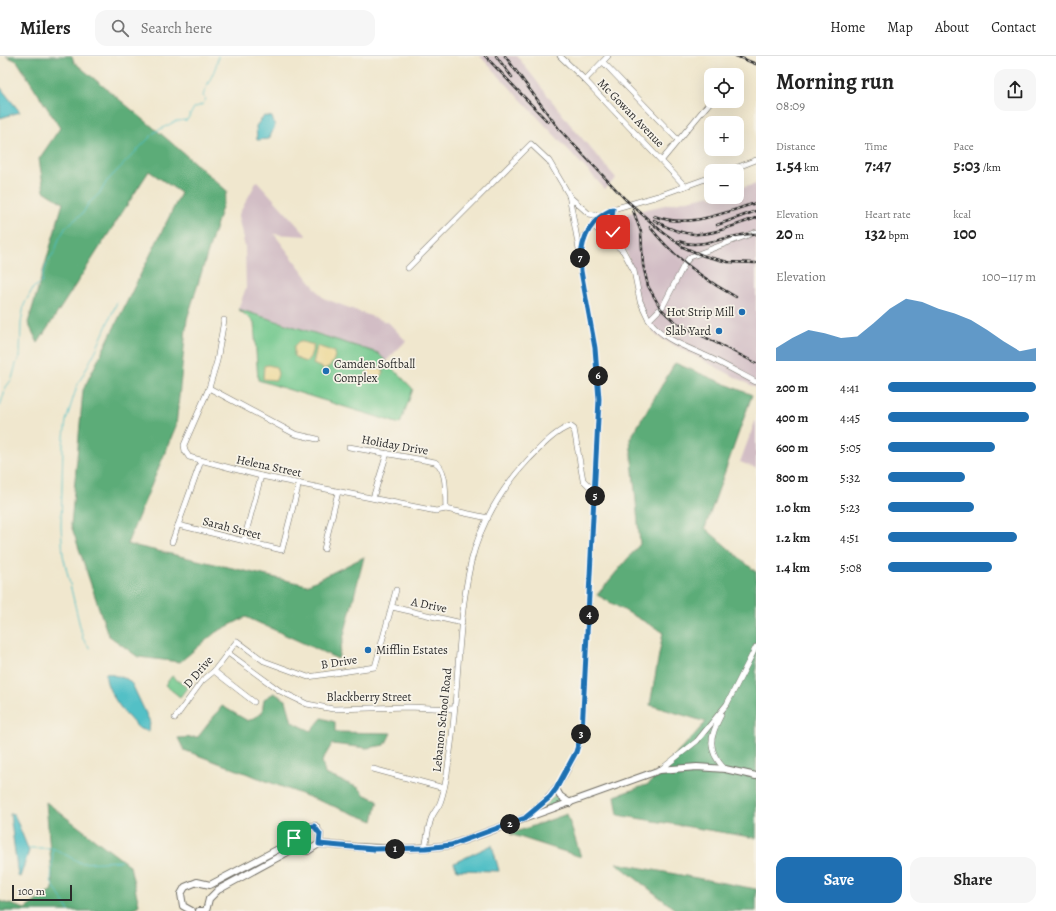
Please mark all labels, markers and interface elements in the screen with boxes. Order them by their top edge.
search box [95,10,375,46]
text: Milers [20,15,71,41]
icon: search [109,17,131,39]
text: Search here [141,18,212,38]
text: Home [830,18,865,37]
text: Map [887,18,913,37]
text: About [935,18,969,37]
text: Contact [991,18,1036,37]
text: Morning run [776,67,894,97]
map controls [704,68,744,204]
button: locate [704,68,744,108]
button: share [994,69,1036,111]
street label: Mc Gowan Avenue [594,75,668,151]
text: 08:09 [776,97,805,114]
button: + [704,116,744,156]
text: Distance [776,139,815,154]
text: Time [865,139,888,154]
text: Pace [953,139,974,154]
text: 1.54 [776,154,802,177]
text: 7:47 [865,154,891,177]
text: 5:03 [953,154,981,177]
text: km [802,160,819,175]
text: /km [981,160,1001,175]
button: − [704,164,744,204]
text: Elevation [776,207,818,222]
text: Heart rate [865,207,911,222]
text: kcal [953,207,971,222]
pin [596,215,630,249]
icon: check [602,221,624,243]
text: 20 [776,222,793,245]
text: 132 [865,222,886,245]
text: 100 [953,222,977,245]
text: m [793,228,804,243]
text: bpm [886,228,909,243]
pin: 7 [570,248,590,268]
text: 7 [578,250,582,265]
text: Elevation [776,268,826,285]
text: 100–117 m [982,268,1036,285]
place label: Hot Strip Mill [667,304,734,320]
marker: Hot Strip Mill [737,307,747,317]
place label: Slab Yard [666,323,712,339]
marker: Slab Yard [714,326,724,336]
place label: Camden Softball Complex [334,356,415,386]
marker: Camden Softball Complex [321,366,331,376]
pin: 6 [588,366,608,386]
text: 6 [595,368,601,383]
text: 200 m [776,379,809,396]
text: 4:41 [840,379,859,396]
text: 400 m [776,409,808,426]
text: 4:45 [840,409,860,426]
street label: Holiday Drive [360,431,430,459]
text: 600 m [776,439,808,456]
text: 5:05 [840,439,861,456]
street label: Helena Street [235,451,303,481]
text: 800 m [776,469,808,486]
text: 5:32 [840,469,860,486]
pin: 5 [585,486,605,506]
text: 5 [593,488,597,503]
text: 1.0 km [776,499,811,516]
text: 5:23 [840,499,860,516]
street label: Sarah Street [201,513,263,543]
text: 1.2 km [776,529,810,546]
text: 4:51 [840,529,859,546]
text: 1.4 km [776,559,810,576]
text: 5:08 [840,559,862,576]
street label: A Drive [409,593,448,617]
pin: 4 [579,605,599,625]
text: 4 [586,607,592,622]
place label: Mifflin Estates [376,642,448,658]
marker: Mifflin Estates [363,645,373,655]
street label: B Drive [320,651,358,673]
street label: D Drive [180,653,216,691]
street label: Lebanon School Road [429,667,455,773]
street label: Blackberry Street [327,689,411,705]
pin: 3 [571,724,591,744]
text: 3 [579,726,583,741]
pin: 2 [500,814,520,834]
text: 2 [507,816,513,831]
pin [277,821,311,855]
icon: arrive [283,827,305,849]
pin: 1 [385,839,405,859]
text: 1 [393,841,397,856]
button: Save [776,857,902,903]
button: Share [910,857,1036,903]
scale bar [12,883,72,902]
text: 100 m [18,884,45,899]

